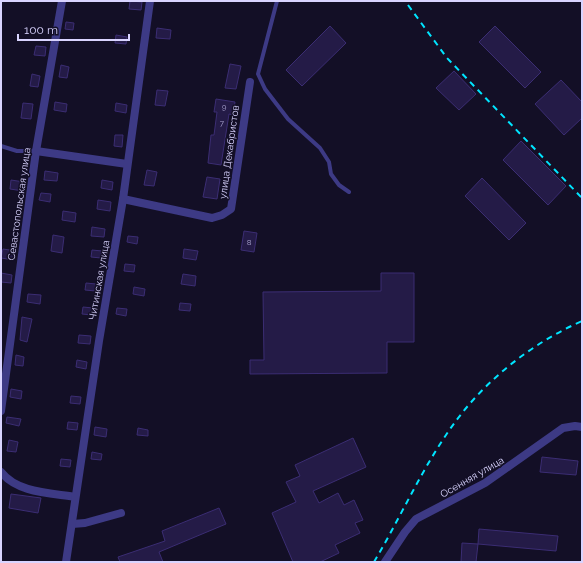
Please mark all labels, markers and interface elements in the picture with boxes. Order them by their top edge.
scale bar [18,16,129,42]
text: 100 m [24,23,58,37]
house number: 9 [222,102,227,112]
street label: улица Декабристов [217,104,241,200]
house number: 7 [220,118,225,128]
street label: Севастопольская улица [6,147,32,261]
house number: 8 [247,237,252,247]
street label: Читинская улица [87,239,111,321]
street label: Осенняя улица [438,454,506,500]

